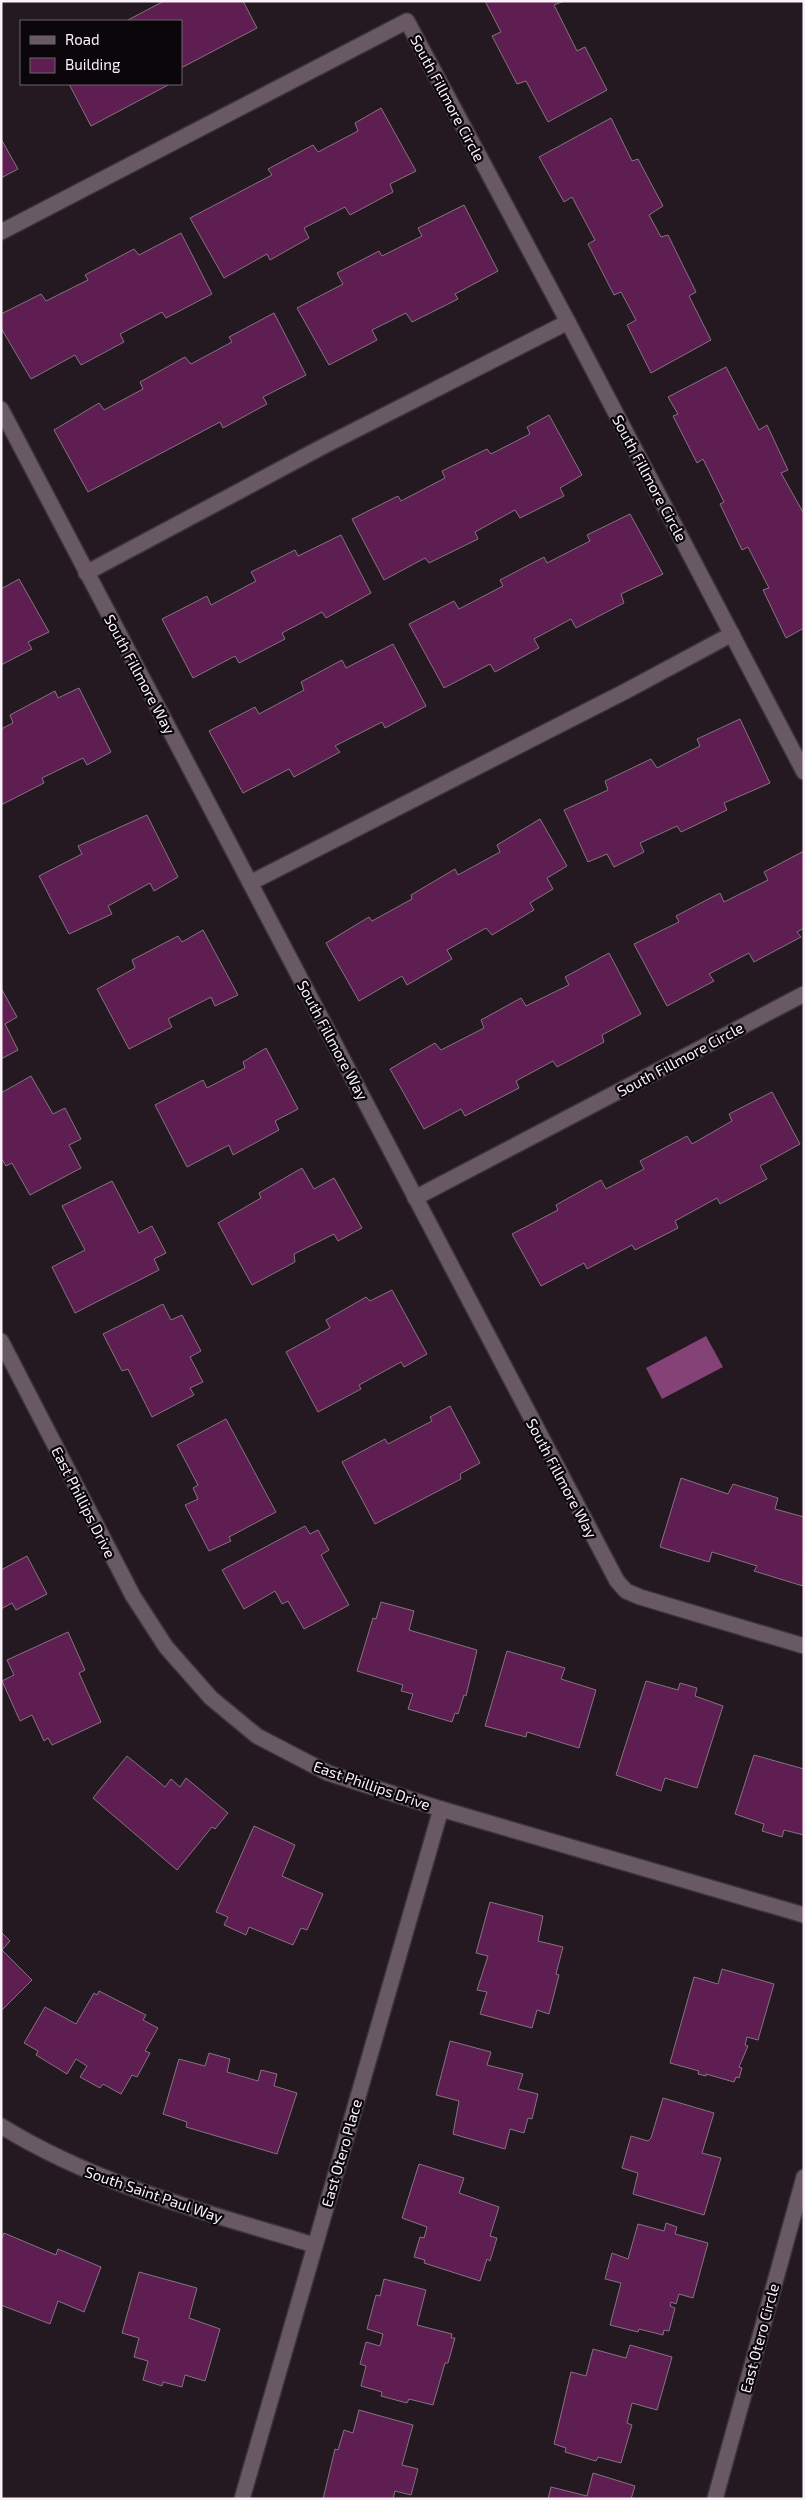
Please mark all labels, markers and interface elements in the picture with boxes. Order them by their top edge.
legend [20,20,182,85]
text: Road [65,30,100,48]
street label: South Fillmore Circle [407,32,489,164]
text: Building [65,55,121,73]
street label: South Fillmore Circle [609,412,691,544]
street label: South Fillmore Way [101,611,179,737]
street label: South Fillmore Way [294,977,372,1103]
street label: South Fillmore Circle [614,1018,746,1100]
street label: South Fillmore Way [523,1415,601,1541]
street label: East Phillips Drive [48,1443,120,1561]
street label: East Phillips Drive [311,1757,433,1813]
street label: East Otero Place [317,2097,365,2209]
street label: South Saint Paul Way [83,2162,225,2226]
street label: East Otero Circle [736,2281,782,2395]

